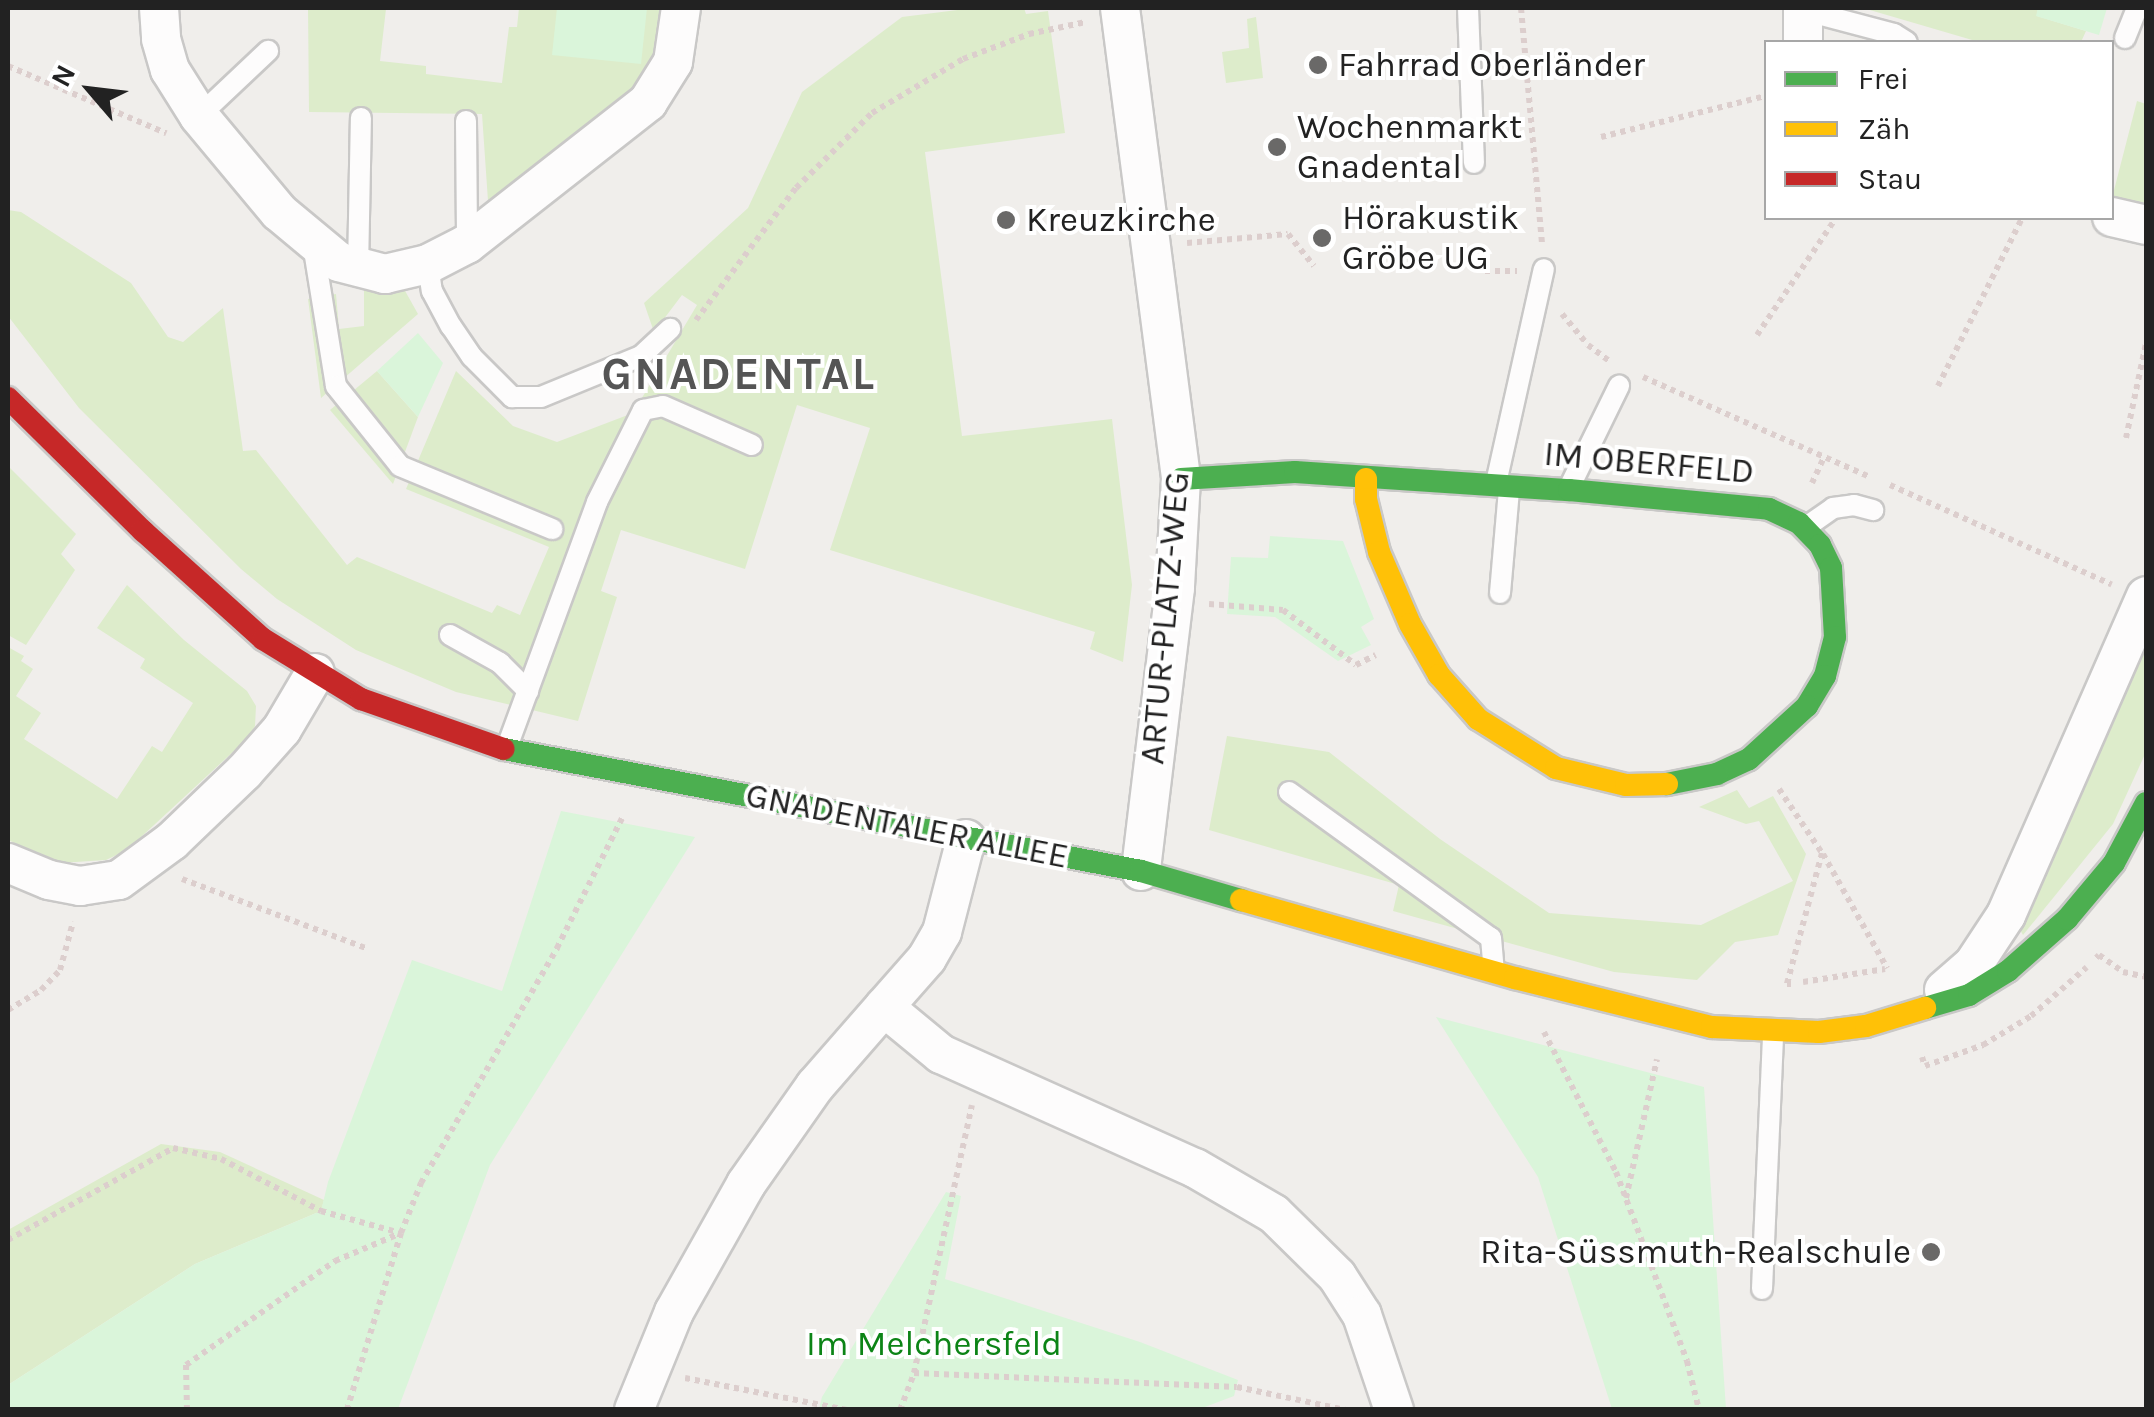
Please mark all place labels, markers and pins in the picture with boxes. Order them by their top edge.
place label: Fahrrad Oberländer [1338,44,1645,86]
marker: Fahrrad Oberländer [1307,54,1329,76]
place label: Wochenmarkt Gnadental [1297,106,1522,188]
marker: Wochenmarkt Gnadental [1266,136,1288,158]
place label: Hörakustik Gröbe UG [1342,197,1519,279]
place label: Kreuzkirche [1026,199,1216,241]
marker: Kreuzkirche [995,209,1017,231]
marker: Hörakustik Gröbe UG [1311,227,1333,249]
place label: Rita-Süssmuth-Realschule [1480,1231,1911,1273]
marker: Rita-Süssmuth-Realschule [1920,1241,1942,1263]

